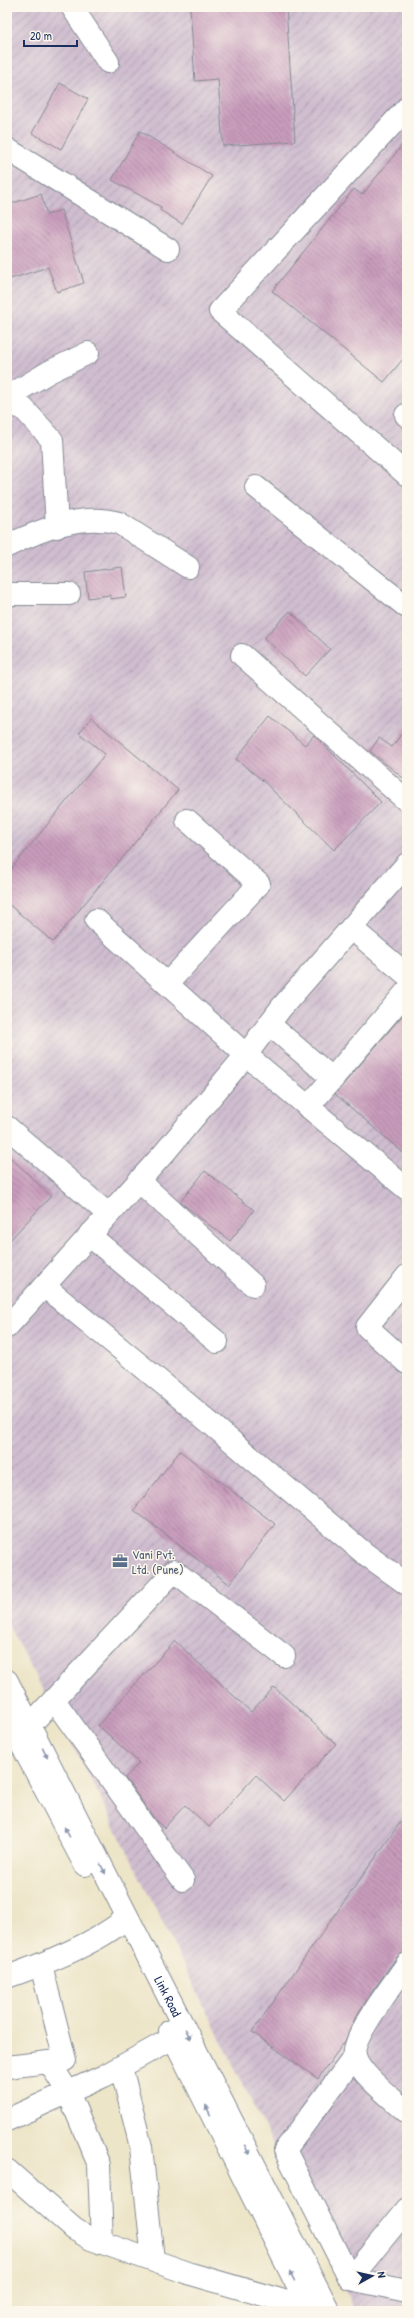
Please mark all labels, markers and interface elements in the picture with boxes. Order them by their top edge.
scale bar [24,22,77,48]
text: 20 m [30,27,52,44]
place label: Vani Pvt. Ltd. (Pune) [132,1545,184,1578]
office icon: Vani Pvt. Ltd. (Pune) [111,1552,129,1570]
one-way arrow [42,1747,48,1758]
one-way arrow [64,1826,70,1838]
one-way arrow [100,1863,106,1875]
street label: Link Road [150,1973,186,2020]
one-way arrow [185,2029,191,2040]
one-way arrow [205,2104,212,2116]
one-way arrow [244,2144,250,2156]
north arrow [352,2256,392,2296]
one-way arrow [289,2270,295,2282]
text: N [375,2271,389,2279]

